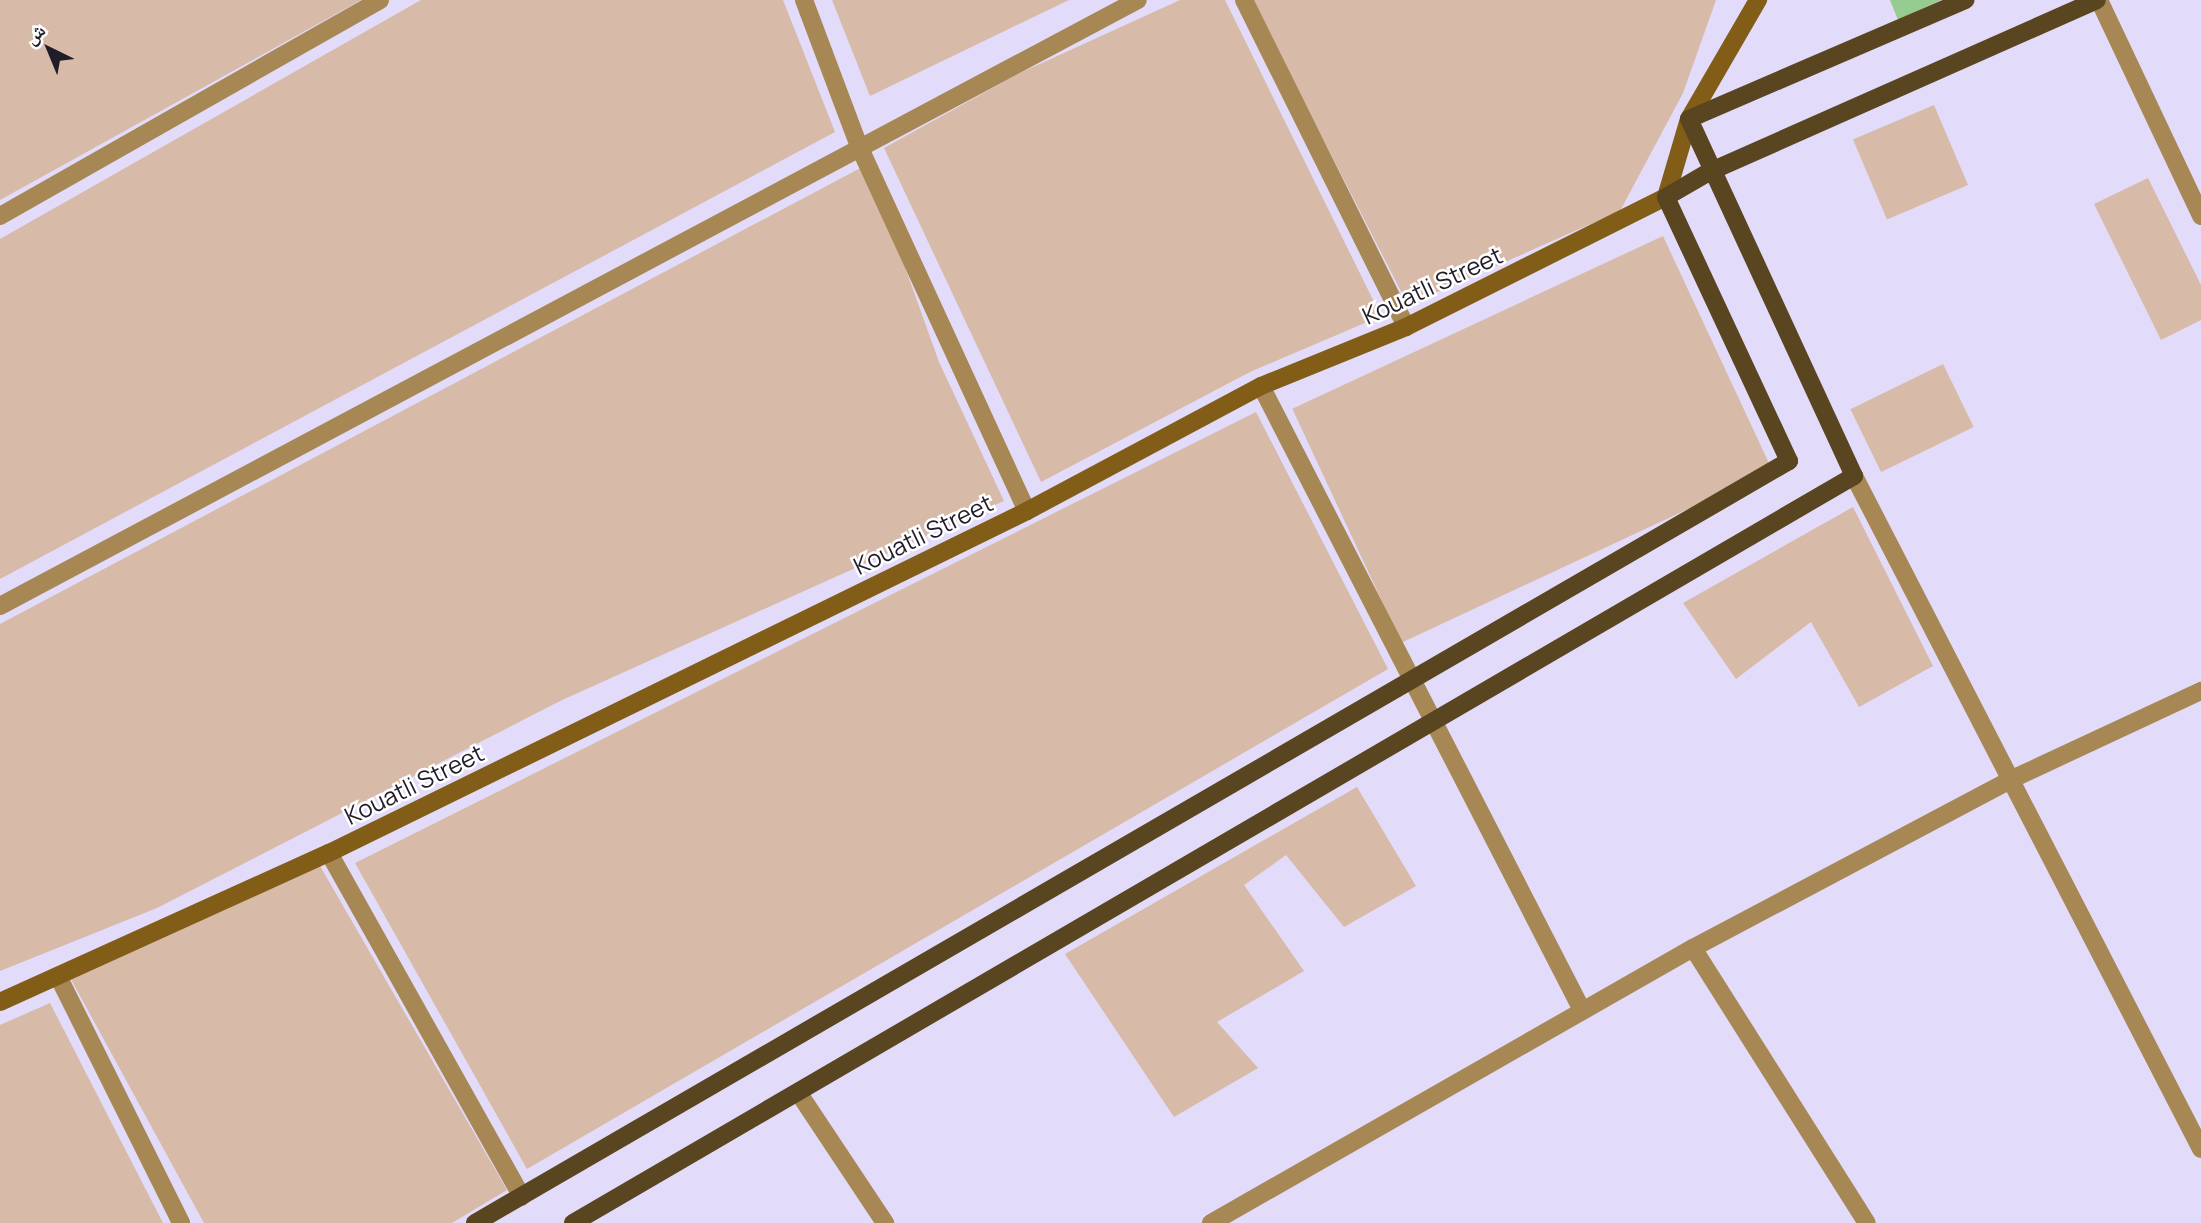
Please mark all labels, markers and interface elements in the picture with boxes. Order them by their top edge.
north arrow [14,14,84,84]
text: ش [18,17,51,50]
street label: Kouatli Street [1357,240,1507,330]
street label: Kouatli Street [849,488,997,580]
street label: Kouatli Street [340,738,488,830]

